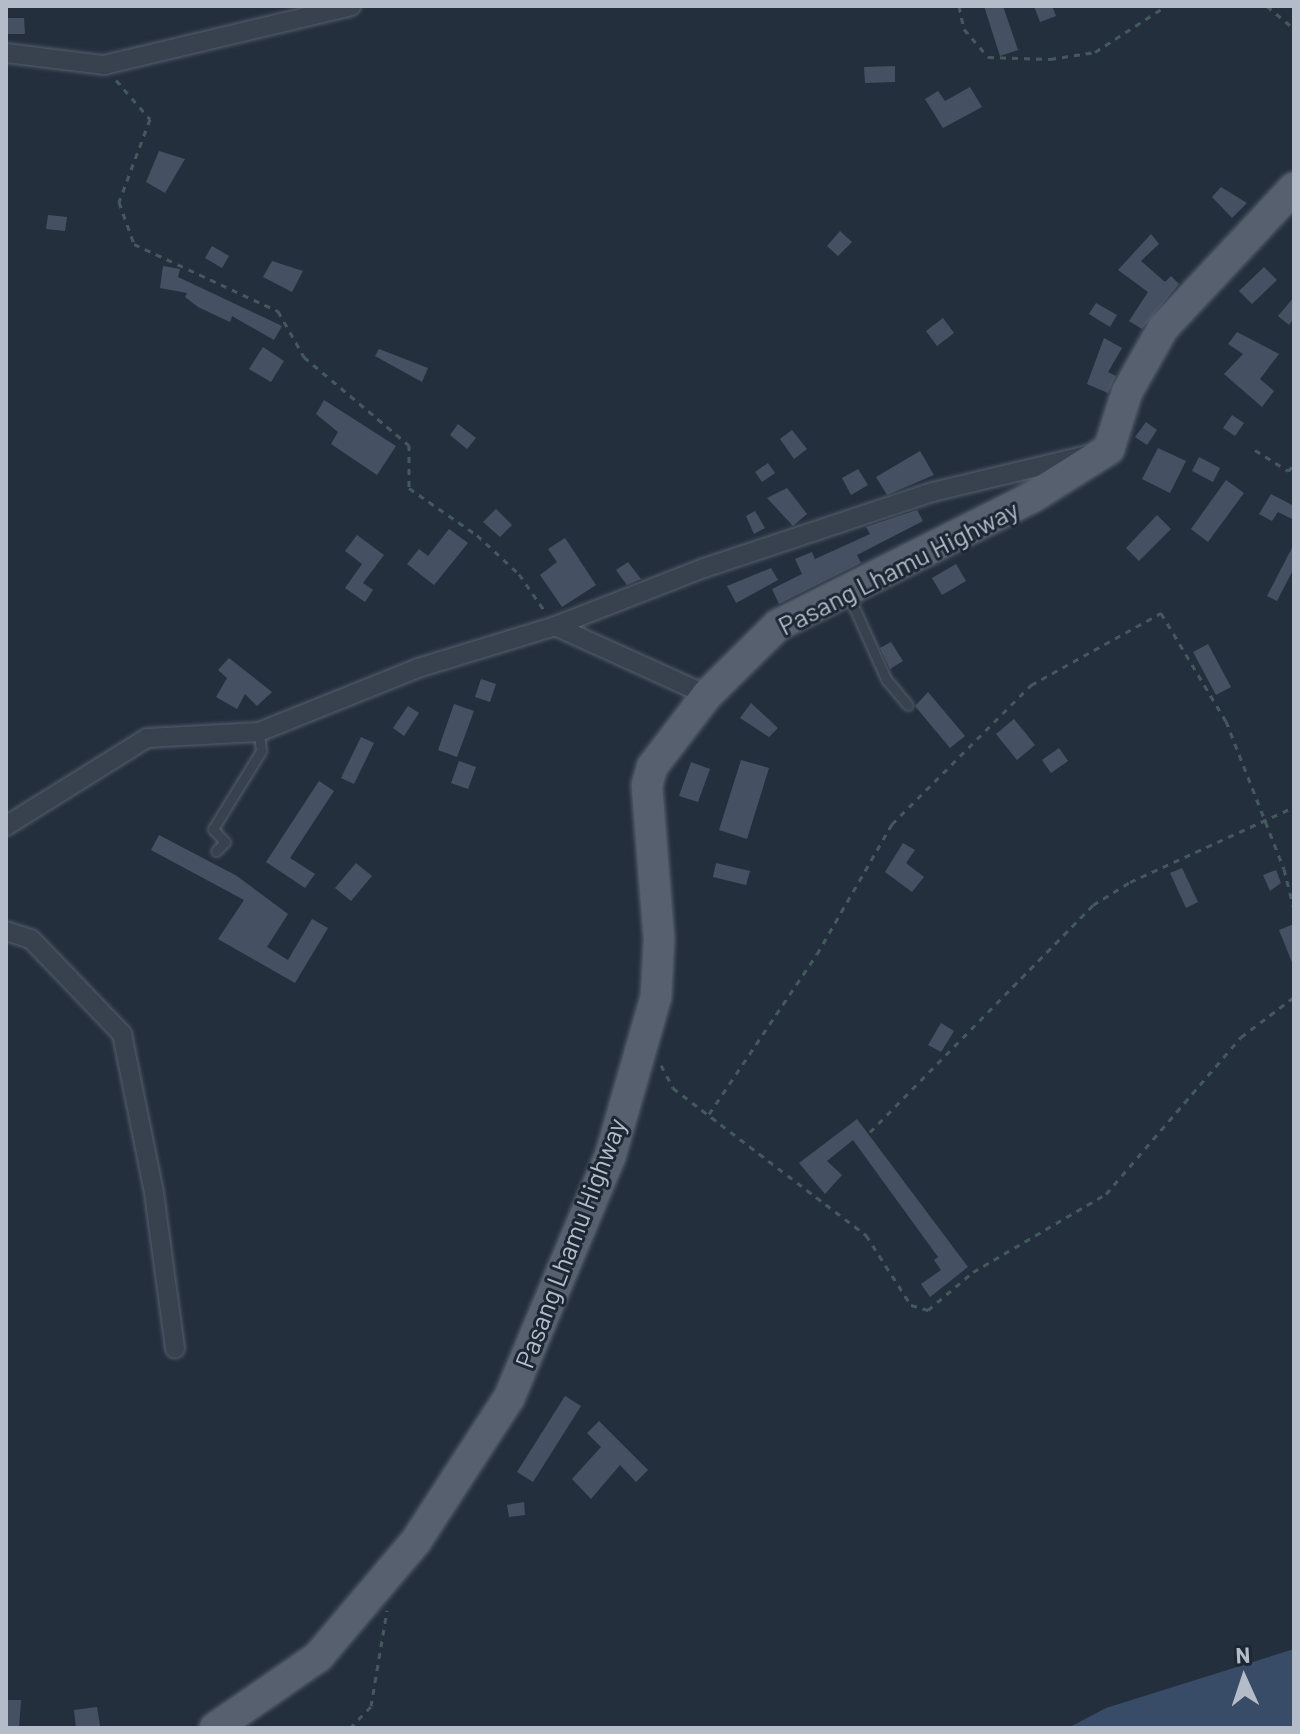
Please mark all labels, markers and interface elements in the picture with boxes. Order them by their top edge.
street label: Pasang Lhamu Highway [773,493,1023,641]
street label: Pasang Lhamu Highway [508,1114,632,1372]
north arrow [1204,1638,1284,1718]
text: N [1235,1641,1251,1667]

